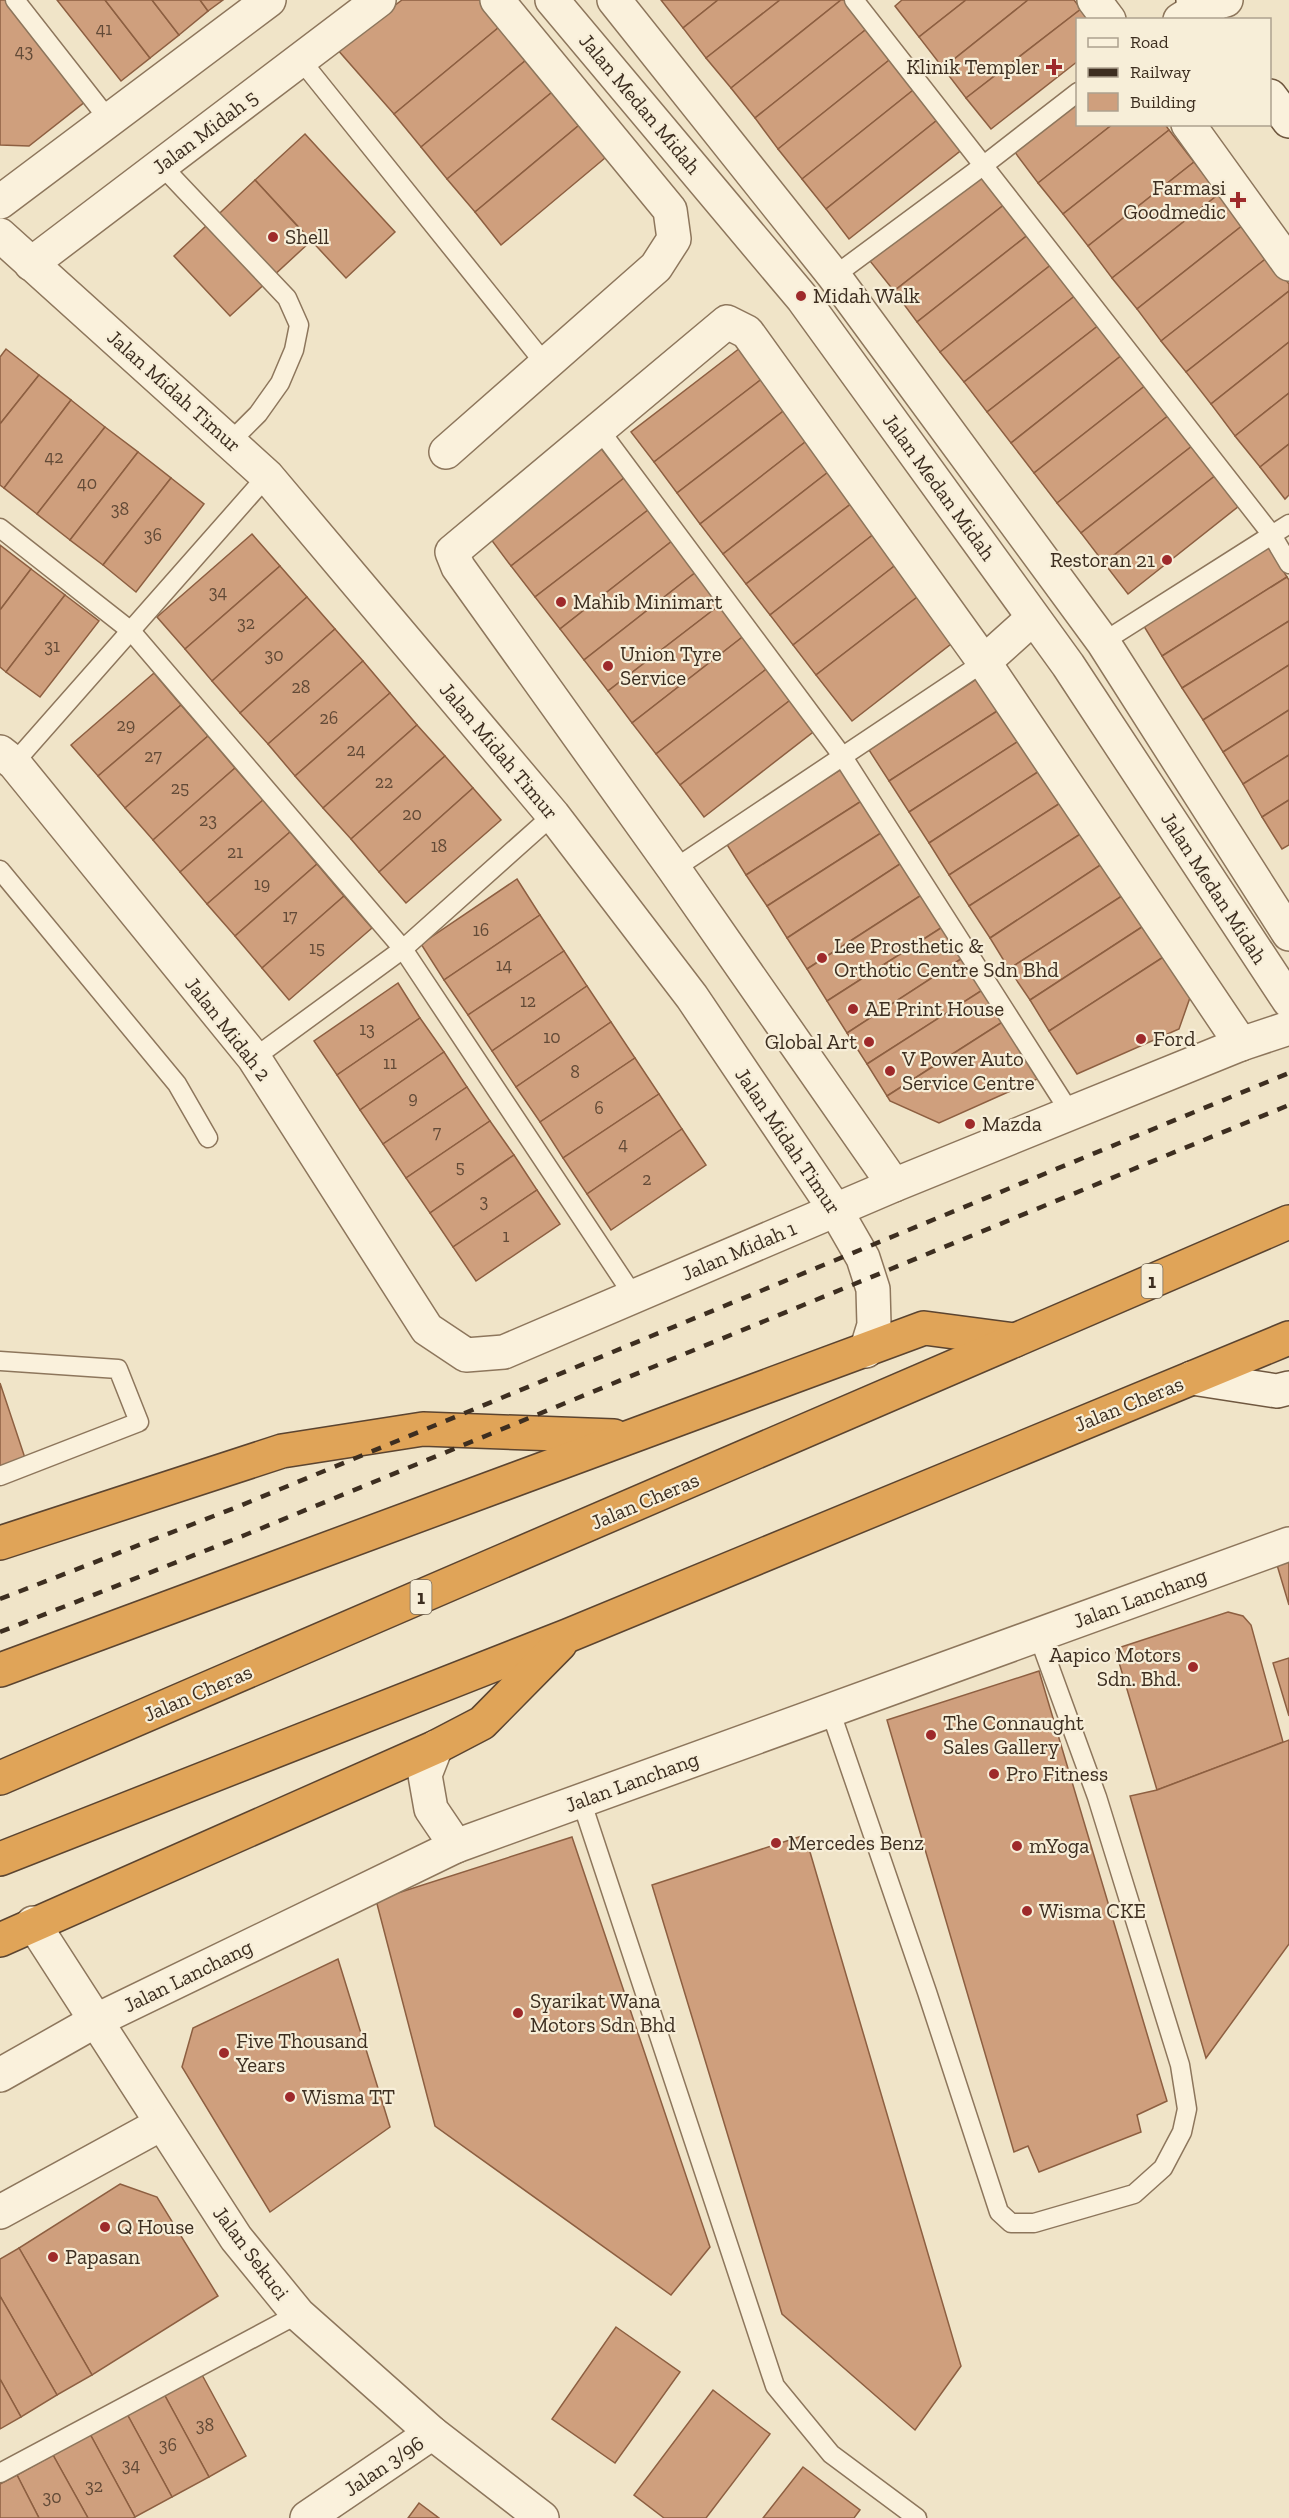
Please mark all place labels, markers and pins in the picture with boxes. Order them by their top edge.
place label: Klinik Templer [906,54,1040,79]
marker: Klinik Templer [1045,58,1063,76]
place label: Farmasi Goodmedic [1123,175,1226,224]
marker: Farmasi Goodmedic [1231,193,1245,207]
place label: Shell [285,224,329,249]
marker: Shell [266,230,280,244]
place label: Midah Walk [813,283,920,308]
marker: Midah Walk [794,289,808,303]
place label: Restoran 21 [1050,547,1155,572]
marker: Restoran 21 [1160,553,1174,567]
place label: Mahib Minimart [573,589,722,614]
marker: Mahib Minimart [554,595,568,609]
place label: Union Tyre Service [620,641,722,690]
marker: Union Tyre Service [601,659,615,673]
place label: Lee Prosthetic & Orthotic Centre Sdn Bhd [834,933,1059,982]
marker: Lee Prosthetic & Orthotic Centre Sdn Bhd [815,951,829,965]
place label: AE Print House [865,996,1004,1021]
marker: AE Print House [846,1002,860,1016]
place label: Ford [1153,1026,1196,1051]
place label: Global Art [765,1029,857,1054]
marker: Ford [1134,1032,1148,1046]
marker: Global Art [862,1035,876,1049]
place label: V Power Auto Service Centre [901,1046,1035,1095]
marker: V Power Auto Service Centre [883,1064,897,1078]
place label: Mazda [982,1111,1042,1136]
marker: Mazda [963,1117,977,1131]
place label: Aapico Motors Sdn. Bhd. [1049,1642,1181,1691]
marker: Aapico Motors Sdn. Bhd. [1186,1660,1200,1674]
place label: The Connaught Sales Gallery [943,1710,1084,1759]
marker: The Connaught Sales Gallery [924,1728,938,1742]
place label: Pro Fitness [1006,1761,1108,1786]
marker: Pro Fitness [987,1767,1001,1781]
place label: Mercedes Benz [788,1830,924,1855]
place label: mYoga [1029,1833,1089,1858]
marker: Mercedes Benz [769,1836,783,1850]
marker: mYoga [1010,1839,1024,1853]
place label: Wisma CKE [1039,1898,1146,1923]
marker: Wisma CKE [1020,1904,1034,1918]
place label: Syarikat Wana Motors Sdn Bhd [530,1988,676,2037]
marker: Syarikat Wana Motors Sdn Bhd [511,2006,525,2020]
place label: Five Thousand Years [235,2028,369,2077]
marker: Five Thousand Years [217,2046,231,2060]
place label: Wisma TT [302,2084,395,2109]
marker: Wisma TT [283,2090,297,2104]
place label: Q House [117,2214,194,2239]
marker: Q House [98,2220,112,2234]
place label: Papasan [65,2244,140,2269]
marker: Papasan [46,2250,60,2264]

